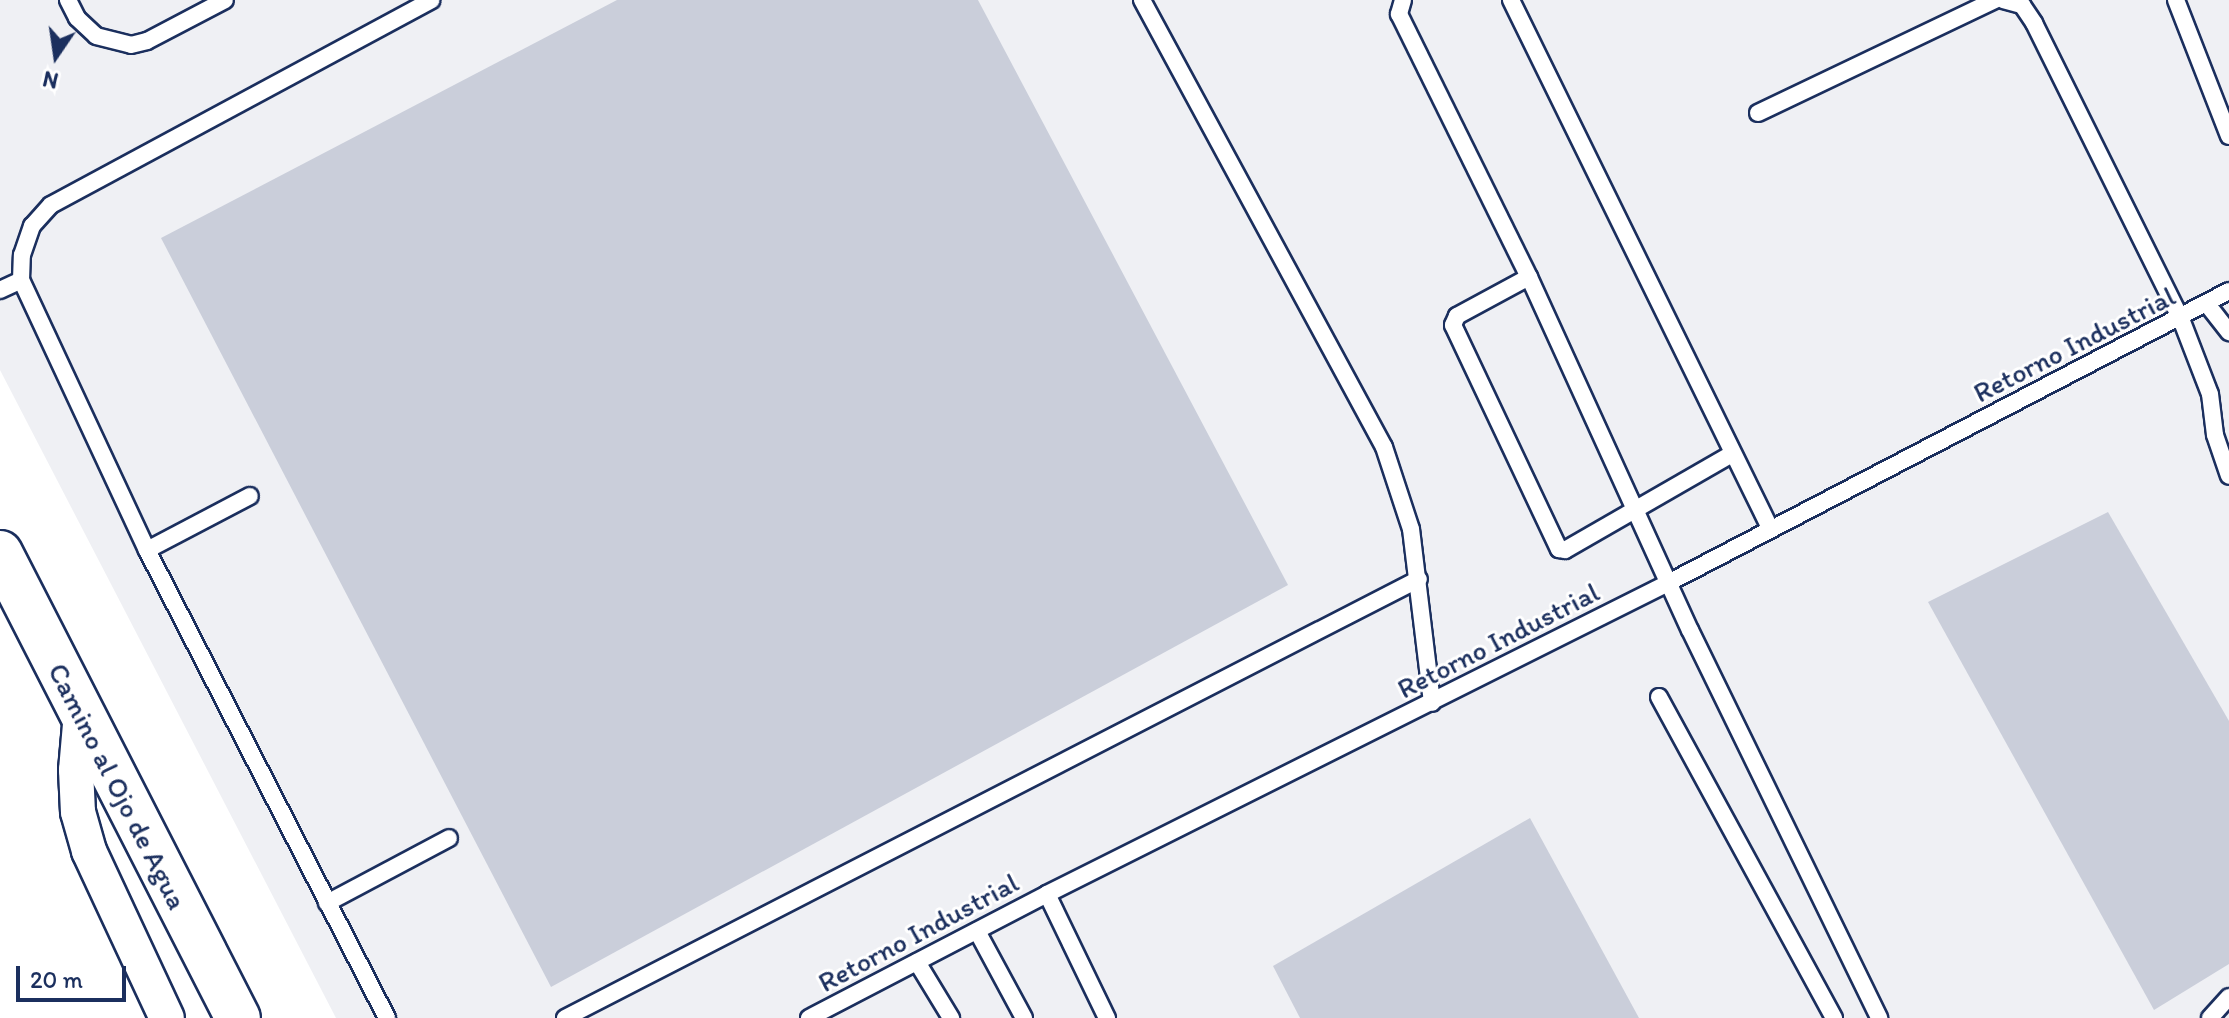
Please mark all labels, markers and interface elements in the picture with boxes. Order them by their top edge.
north arrow [16,16,96,96]
text: N [40,65,61,95]
street label: Retorno Industrial [1968,279,2180,409]
street label: Retorno Industrial [1392,575,1604,705]
street label: Camino al Ojo de Agua [41,657,195,915]
street label: Retorno Industrial [812,865,1024,999]
scale bar [20,950,130,1000]
text: 20 m [30,965,83,994]

